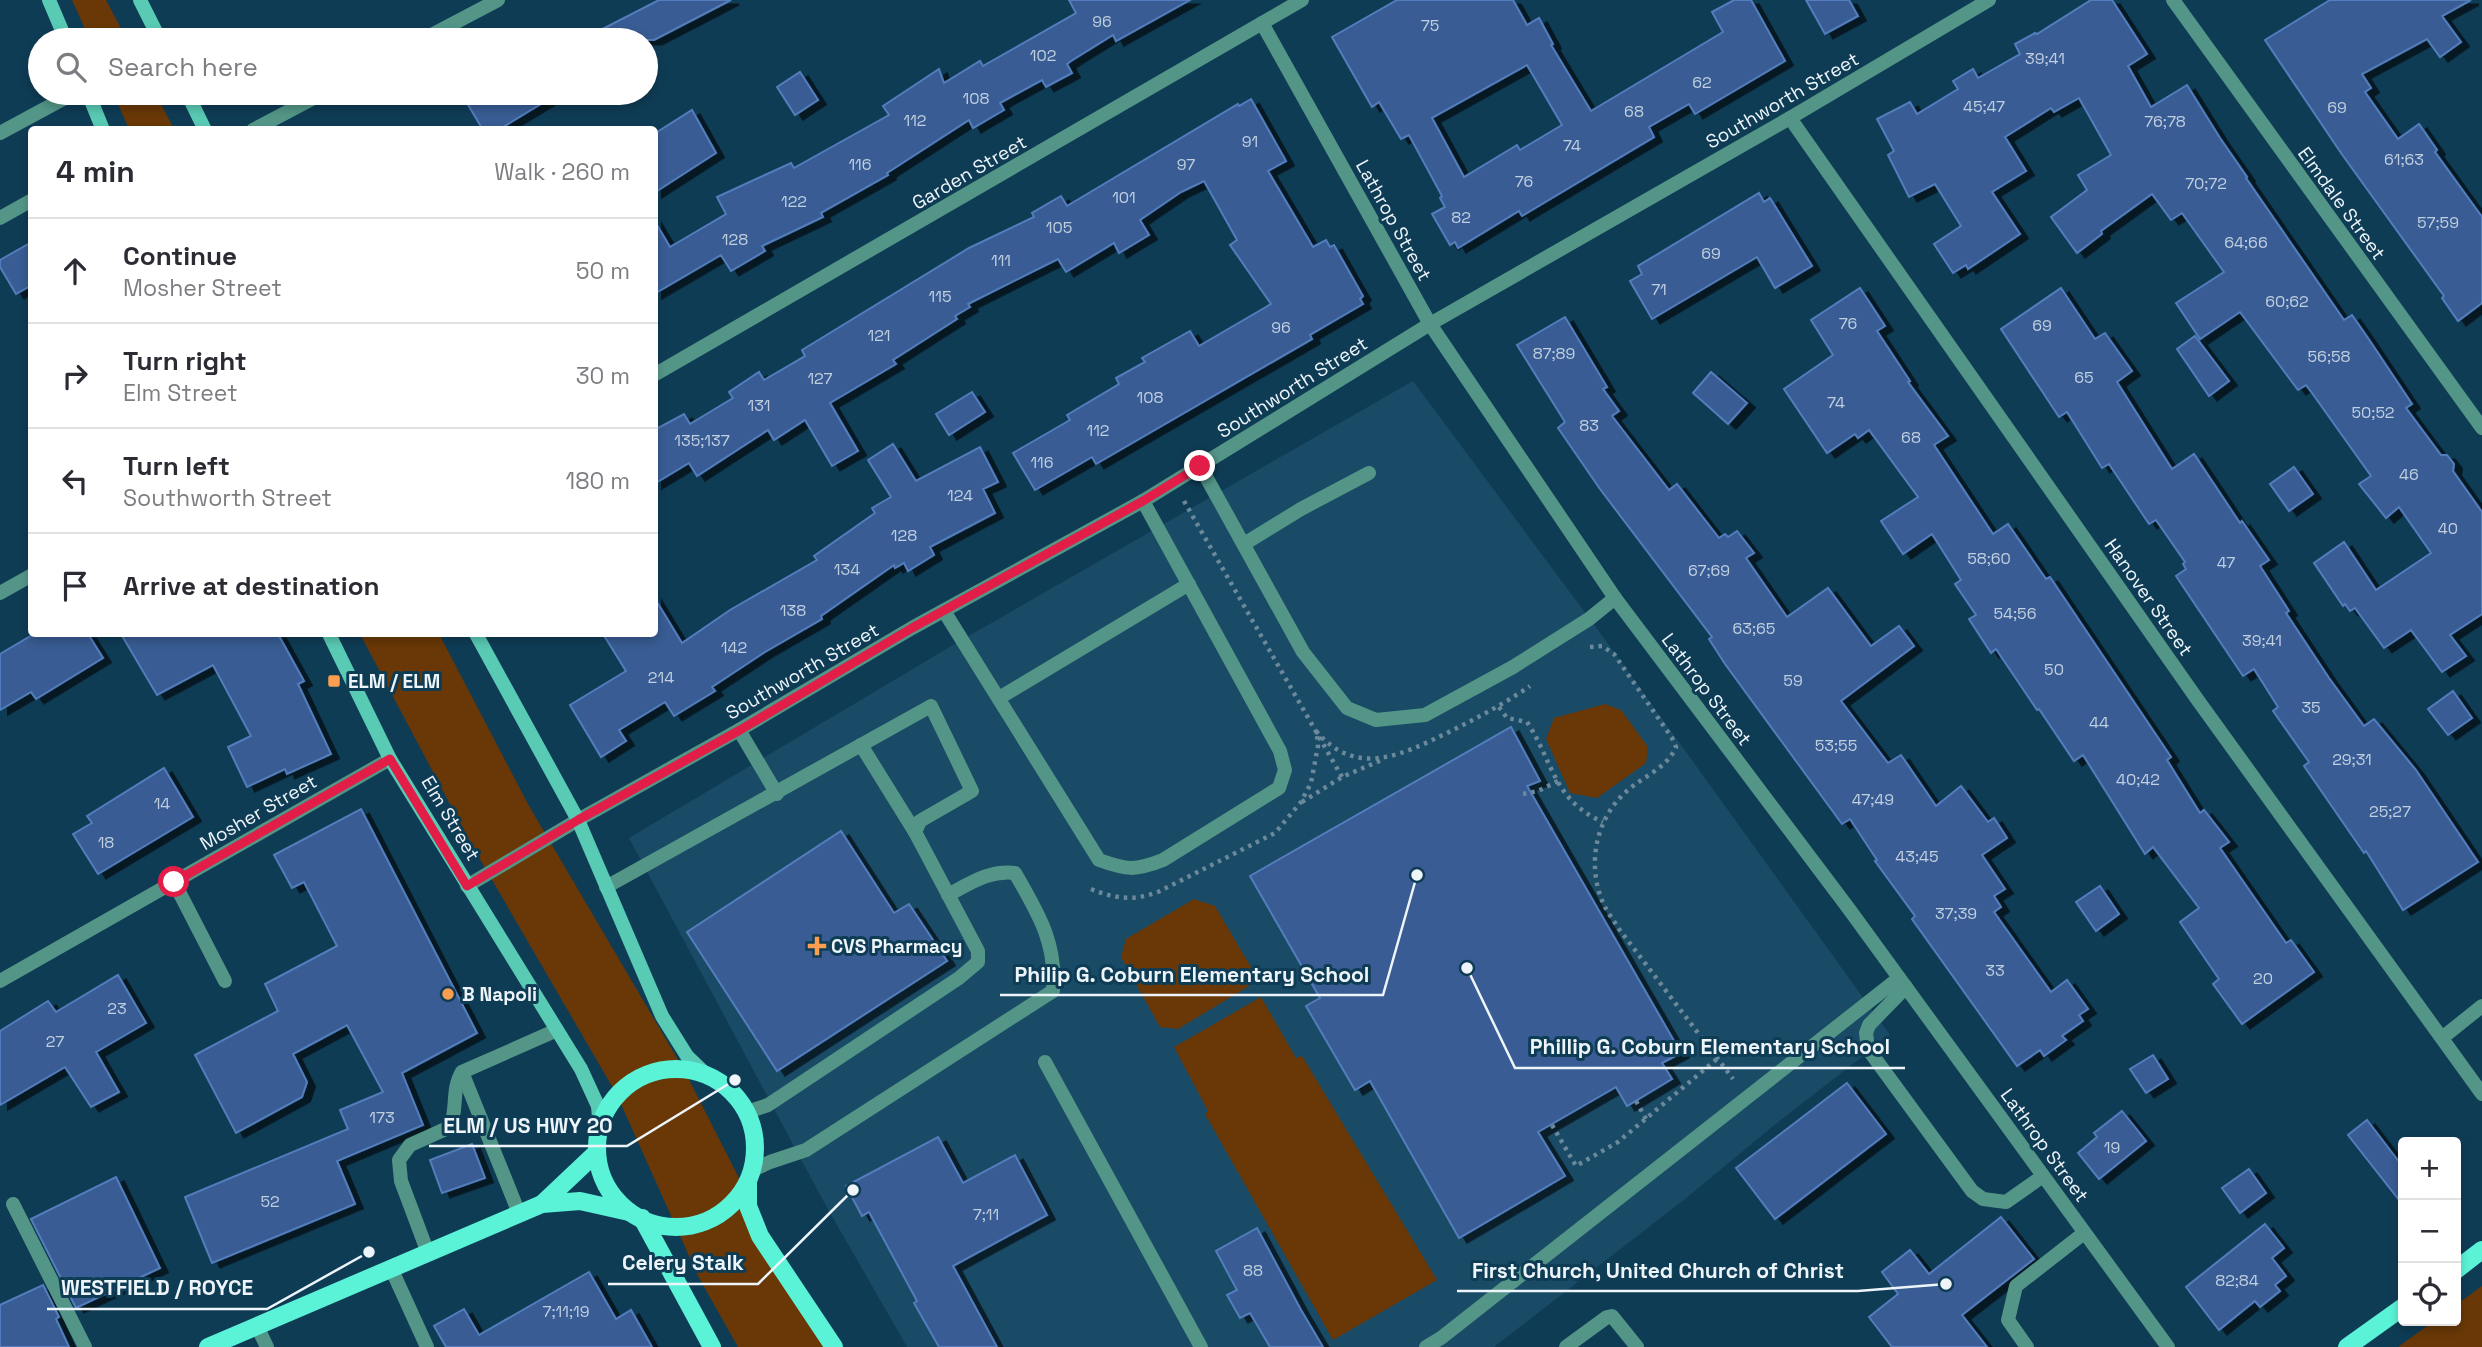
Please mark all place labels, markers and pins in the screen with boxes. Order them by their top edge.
place label: ELM / ELM [348,669,440,694]
marker: ELM / ELM [326,673,342,689]
place label: CVS Pharmacy [831,934,963,959]
marker: CVS Pharmacy [809,938,825,954]
callout: Philip G. Coburn Elementary School [1000,953,1383,995]
place label: B Napoli [462,982,537,1007]
marker: B Napoli [440,986,456,1002]
callout: Phillip G. Coburn Elementary School [1515,1026,1905,1068]
callout: ELM / US HWY 20 [429,1104,627,1146]
callout: Celery Stalk [608,1242,758,1284]
callout: First Church, United Church of Christ [1457,1249,1858,1291]
callout: WESTFIELD / ROYCE [47,1267,267,1309]

